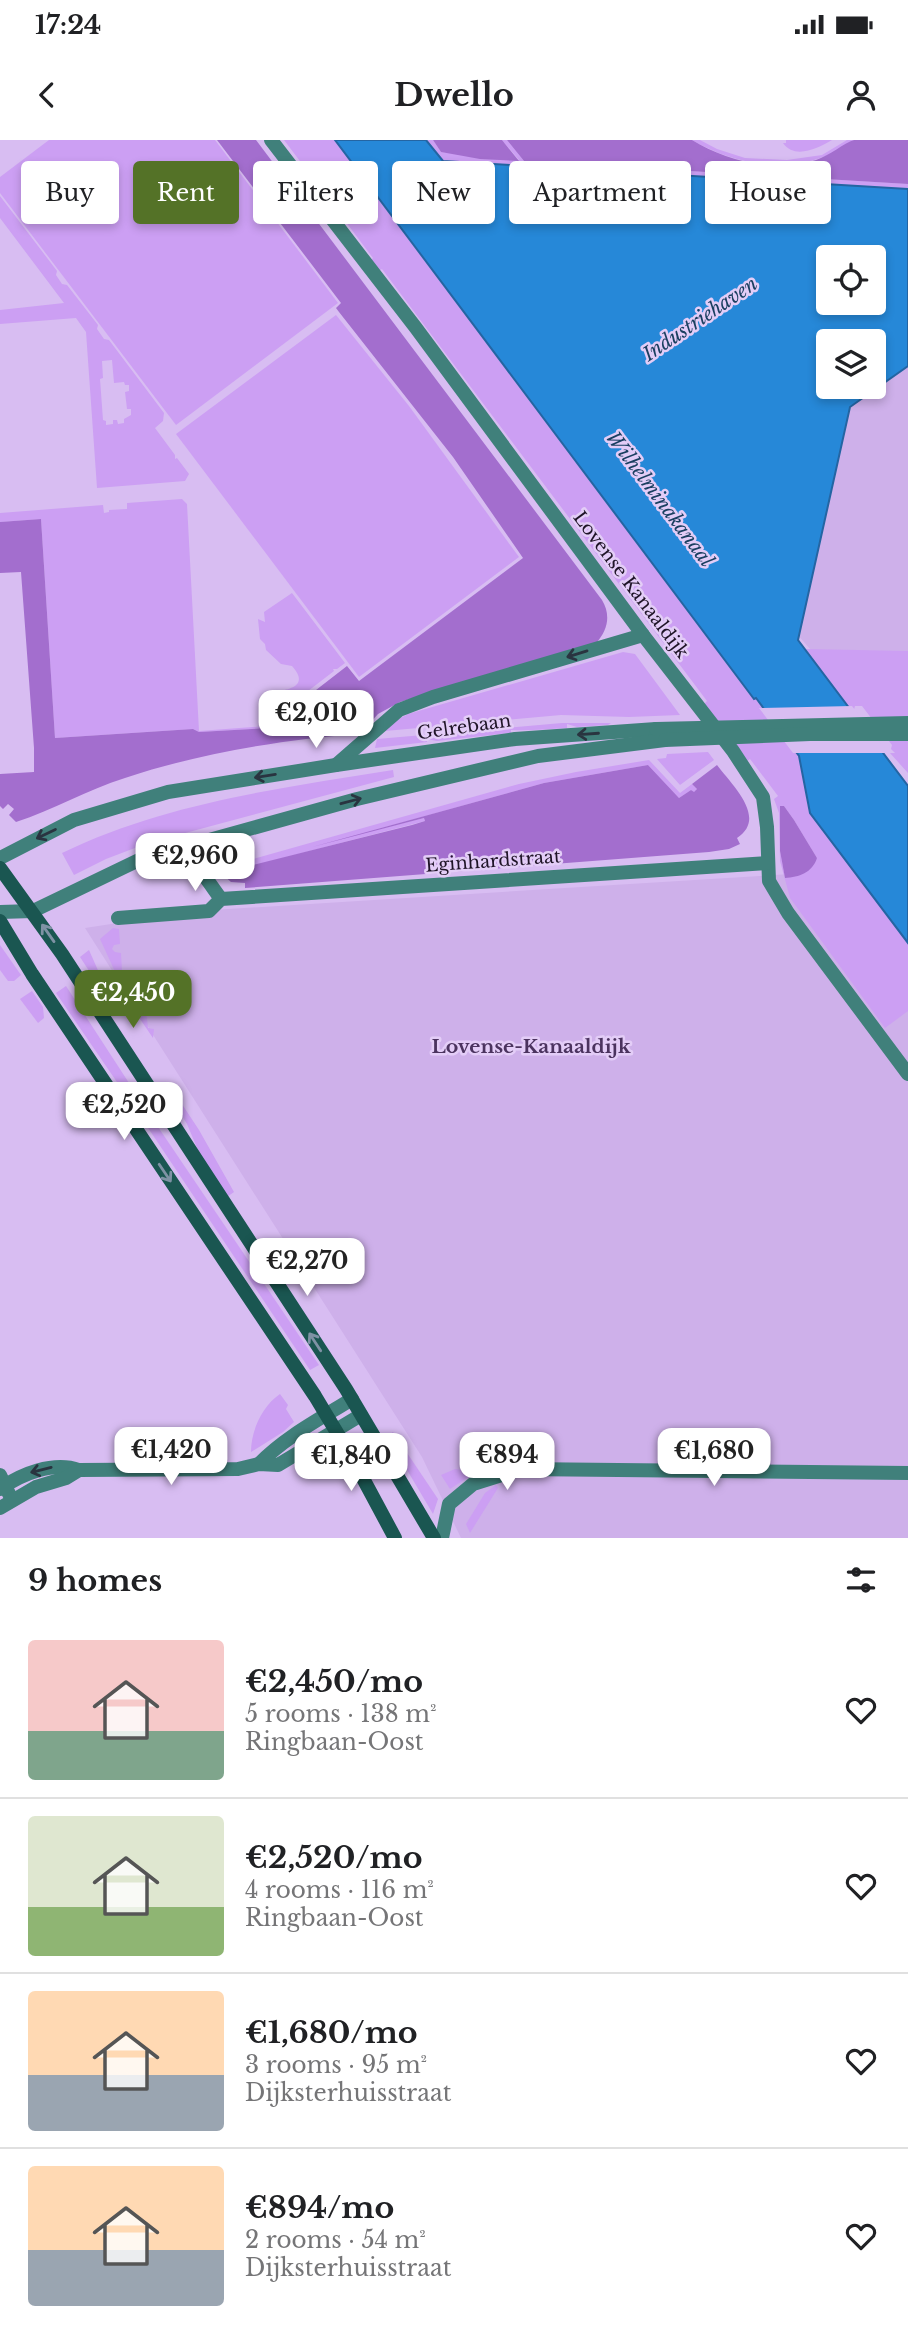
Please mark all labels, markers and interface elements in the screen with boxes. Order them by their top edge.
text: 17:24 [35,9,101,41]
text: Dwello [394,75,514,115]
icon: back [28,76,66,114]
icon: person [842,76,880,114]
chip: Buy [21,161,119,224]
chip: Rent [133,161,239,224]
chip: Filters [253,161,378,224]
chip: New [392,161,495,224]
chip: Apartment [509,161,691,224]
chip: House [705,161,831,224]
map controls [816,245,886,399]
button: locate [816,245,886,315]
water label: Industriehaven [638,272,762,366]
button: layers [816,329,886,399]
water label: Wilhelminakanaal [602,427,719,571]
street label: Lovense Kanaaldijk [569,507,693,663]
one-way arrow [567,649,589,662]
pin: €2,010 [259,690,373,750]
text: €2,010 [275,699,357,727]
street label: Gelrebaan [416,710,512,744]
one-way arrow [577,728,600,741]
one-way arrow [254,770,277,783]
one-way arrow [339,794,361,807]
one-way arrow [36,827,57,841]
pin: €2,960 [138,834,252,893]
text: €2,960 [152,842,238,870]
street label: Eginhardstraat [425,845,562,877]
one-way arrow [41,924,55,943]
pin: €2,450 [76,970,190,1030]
text: €2,450 [91,979,175,1007]
district label: Lovense-Kanaaldijk [431,1035,631,1058]
pin: €2,520 [67,1082,181,1142]
text: €2,520 [82,1091,166,1119]
one-way arrow [159,1162,173,1182]
pin: €2,270 [250,1238,364,1298]
text: €2,270 [266,1247,348,1275]
one-way arrow [308,1333,322,1352]
pin: €1,420 [114,1428,228,1487]
pin: €1,680 [657,1428,771,1488]
pin: €894 [466,1432,548,1492]
pin: €1,840 [294,1434,408,1493]
text: €1,420 [130,1436,212,1464]
text: €1,680 [674,1437,754,1465]
text: €894 [476,1441,538,1469]
text: €1,840 [311,1442,391,1470]
one-way arrow [30,1465,52,1478]
icon: filters [842,1561,880,1599]
text: 9 homes [28,1562,162,1599]
text: €2,450/mo [245,1663,423,1700]
icon: home [84,1668,168,1752]
icon: heart [842,1691,880,1729]
text: 5 rooms · 138 m² [245,1700,437,1728]
text: Ringbaan-Oost [245,1728,424,1756]
text: €2,520/mo [245,1839,423,1876]
icon: home [84,1844,168,1928]
icon: heart [842,1867,880,1905]
text: 4 rooms · 116 m² [245,1876,434,1904]
text: Ringbaan-Oost [245,1904,424,1932]
text: €1,680/mo [245,2014,418,2051]
icon: home [84,2019,168,2103]
icon: heart [842,2042,880,2080]
text: 3 rooms · 95 m² [245,2051,427,2079]
text: Dijksterhuisstraat [245,2079,451,2107]
text: €894/mo [245,2189,394,2226]
icon: home [84,2194,168,2278]
icon: heart [842,2217,880,2255]
text: 2 rooms · 54 m² [245,2226,426,2254]
text: Dijksterhuisstraat [245,2254,451,2282]

